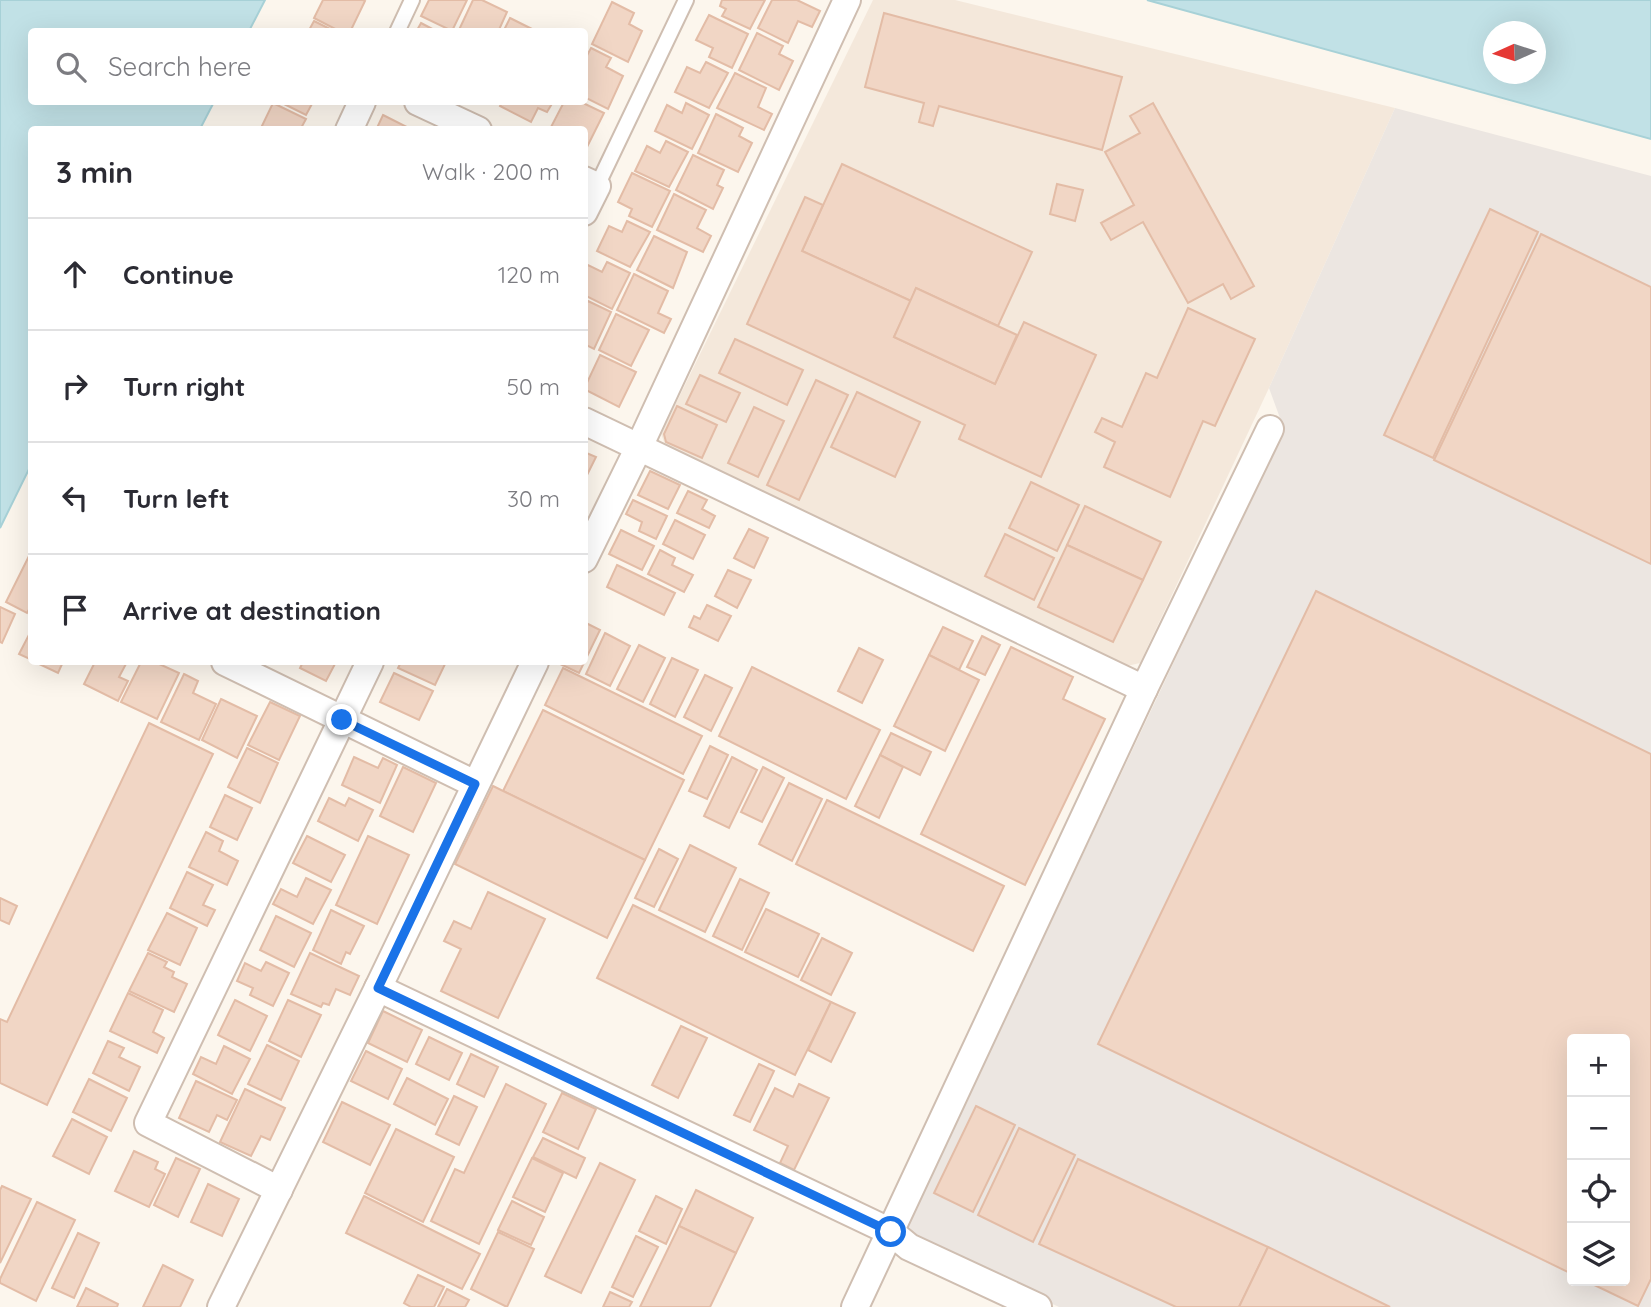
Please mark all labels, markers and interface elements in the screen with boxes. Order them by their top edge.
north arrow [1483,21,1546,84]
search box [28,28,588,105]
icon: search [52,48,90,86]
text: Search here [108,50,252,83]
text: 3 min [56,153,133,191]
text: Walk · 200 m [422,157,560,186]
icon: ahead [56,255,94,293]
text: Continue [123,258,234,291]
text: 120 m [498,260,560,289]
icon: right [56,367,94,405]
text: Turn right [123,370,245,403]
text: 50 m [507,372,560,401]
icon: left [56,479,94,517]
text: Turn left [123,482,230,515]
text: 30 m [507,484,560,513]
icon: arrive [56,591,94,629]
text: Arrive at destination [123,594,381,627]
route end [326,704,357,735]
map controls [1567,1034,1630,1286]
button: + [1567,1034,1630,1097]
button: − [1567,1097,1630,1160]
button: locate [1567,1160,1630,1223]
route start [875,1216,906,1247]
button: layers [1567,1223,1630,1286]

